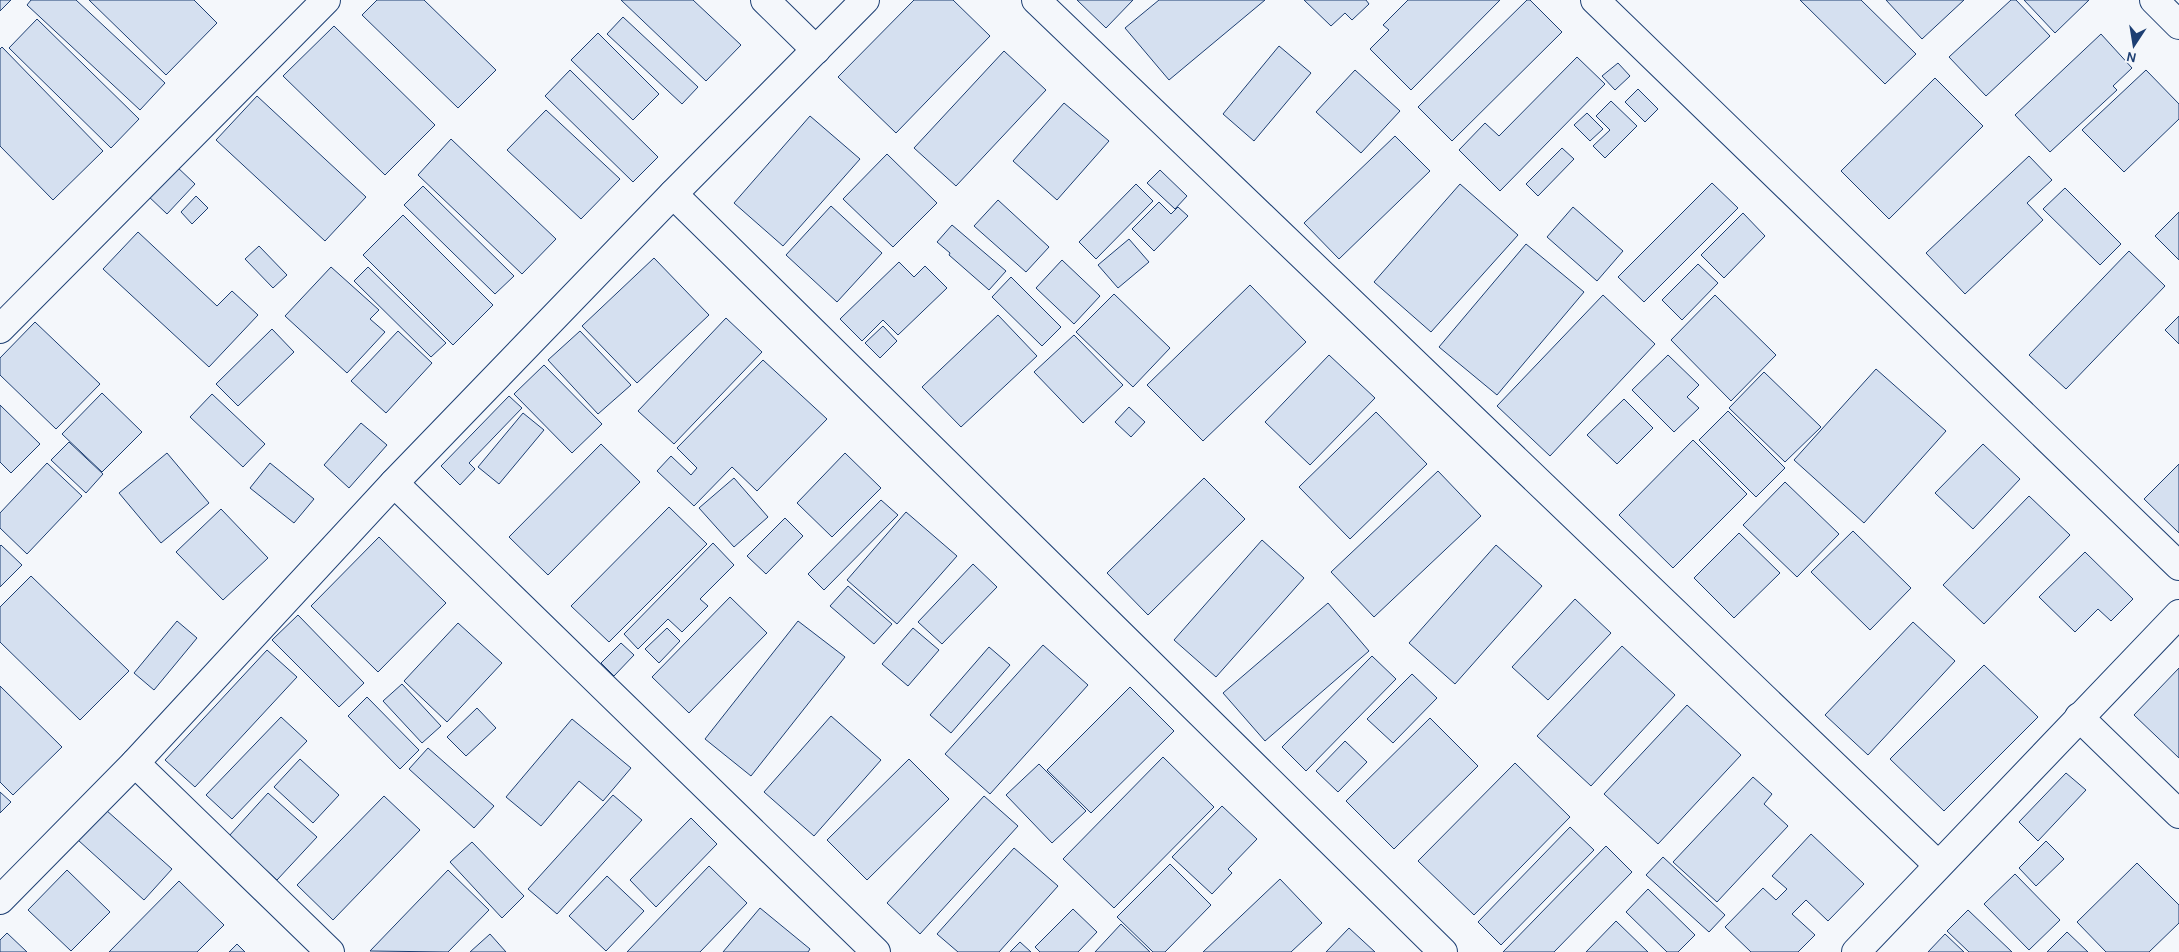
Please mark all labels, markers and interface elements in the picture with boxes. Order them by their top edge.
north arrow [2109,20,2159,70]
text: N [2125,48,2138,67]

